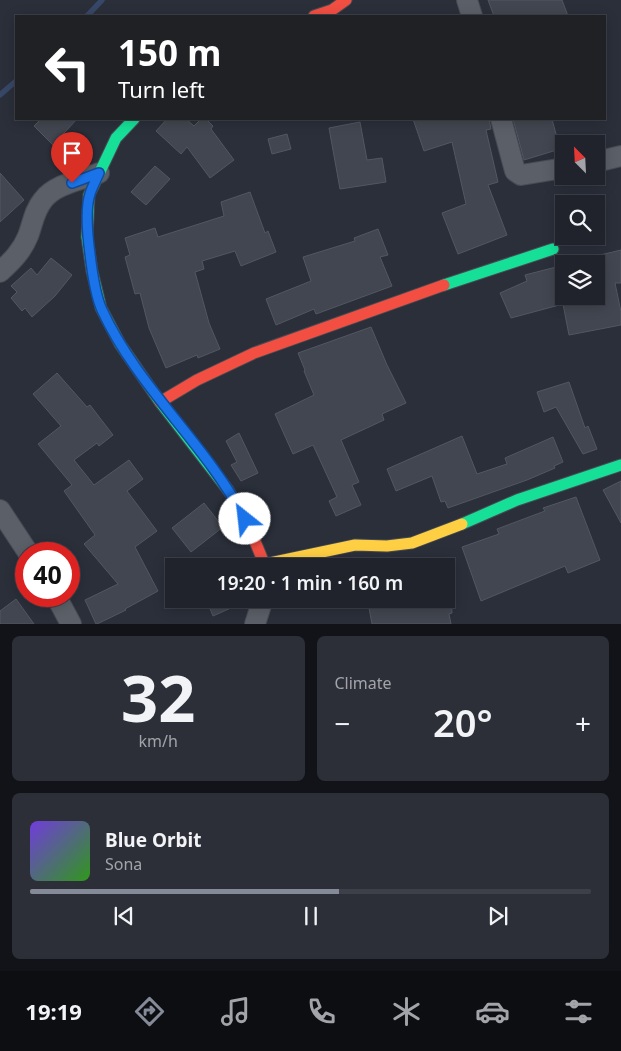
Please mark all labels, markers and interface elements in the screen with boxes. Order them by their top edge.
text: 150 m [118,29,221,76]
icon: left [35,35,100,100]
text: Turn left [118,74,205,104]
pin [51,132,93,183]
north arrow [555,135,605,185]
map controls [555,135,605,305]
icon: arrive [58,139,86,167]
button: search [555,195,605,245]
button: layers [555,255,605,305]
position arrow [218,492,270,544]
speed limit sign: 40 [15,542,80,607]
text: 19:20 · 1 min · 160 m [217,570,403,596]
text: 32 [121,653,195,741]
text: Climate [335,672,392,694]
text: 20° [433,696,493,748]
text: − [335,704,351,742]
text: + [575,704,591,742]
text: km/h [139,730,178,752]
text: Blue Orbit [105,827,201,853]
text: Sona [105,853,142,875]
icon: previous [110,902,138,930]
icon: pause [297,902,325,930]
icon: next [484,902,512,930]
icon: directions [132,994,167,1029]
icon: music [218,994,253,1029]
icon: phone [304,994,339,1029]
icon: climate [389,994,424,1029]
icon: car [475,994,510,1029]
icon: filters [561,994,596,1029]
text: 19:19 [25,996,82,1026]

